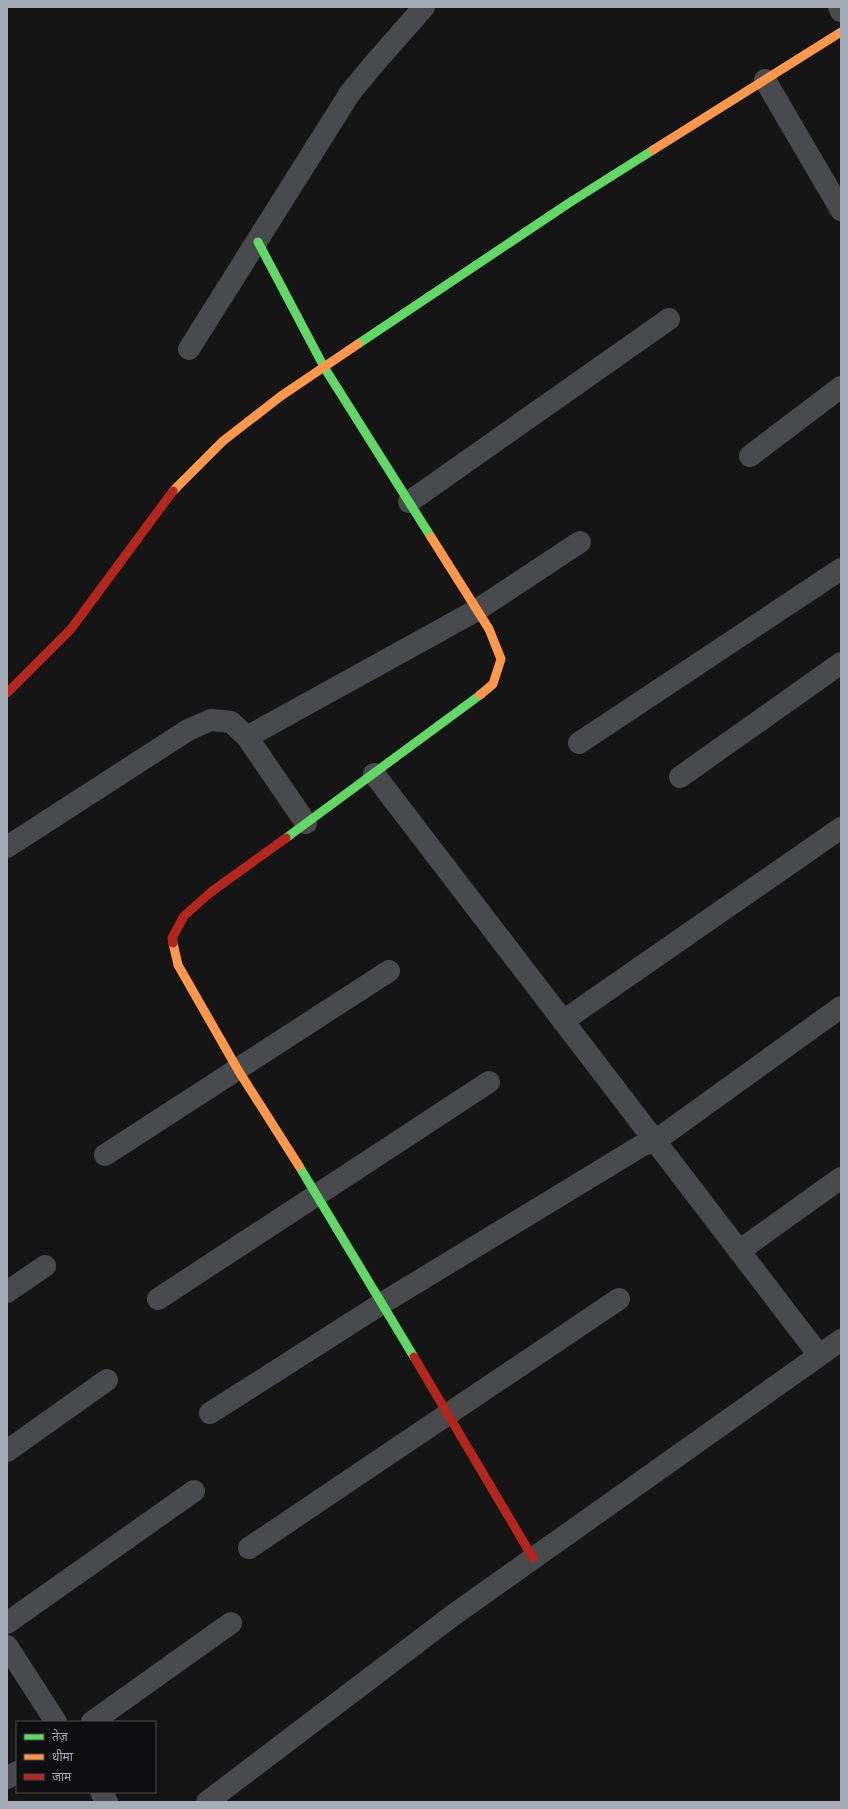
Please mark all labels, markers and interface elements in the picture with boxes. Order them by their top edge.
legend [16,1721,156,1793]
text: तेज़ [52,1729,69,1743]
text: धीमा [52,1749,74,1763]
text: जाम [52,1769,72,1783]

